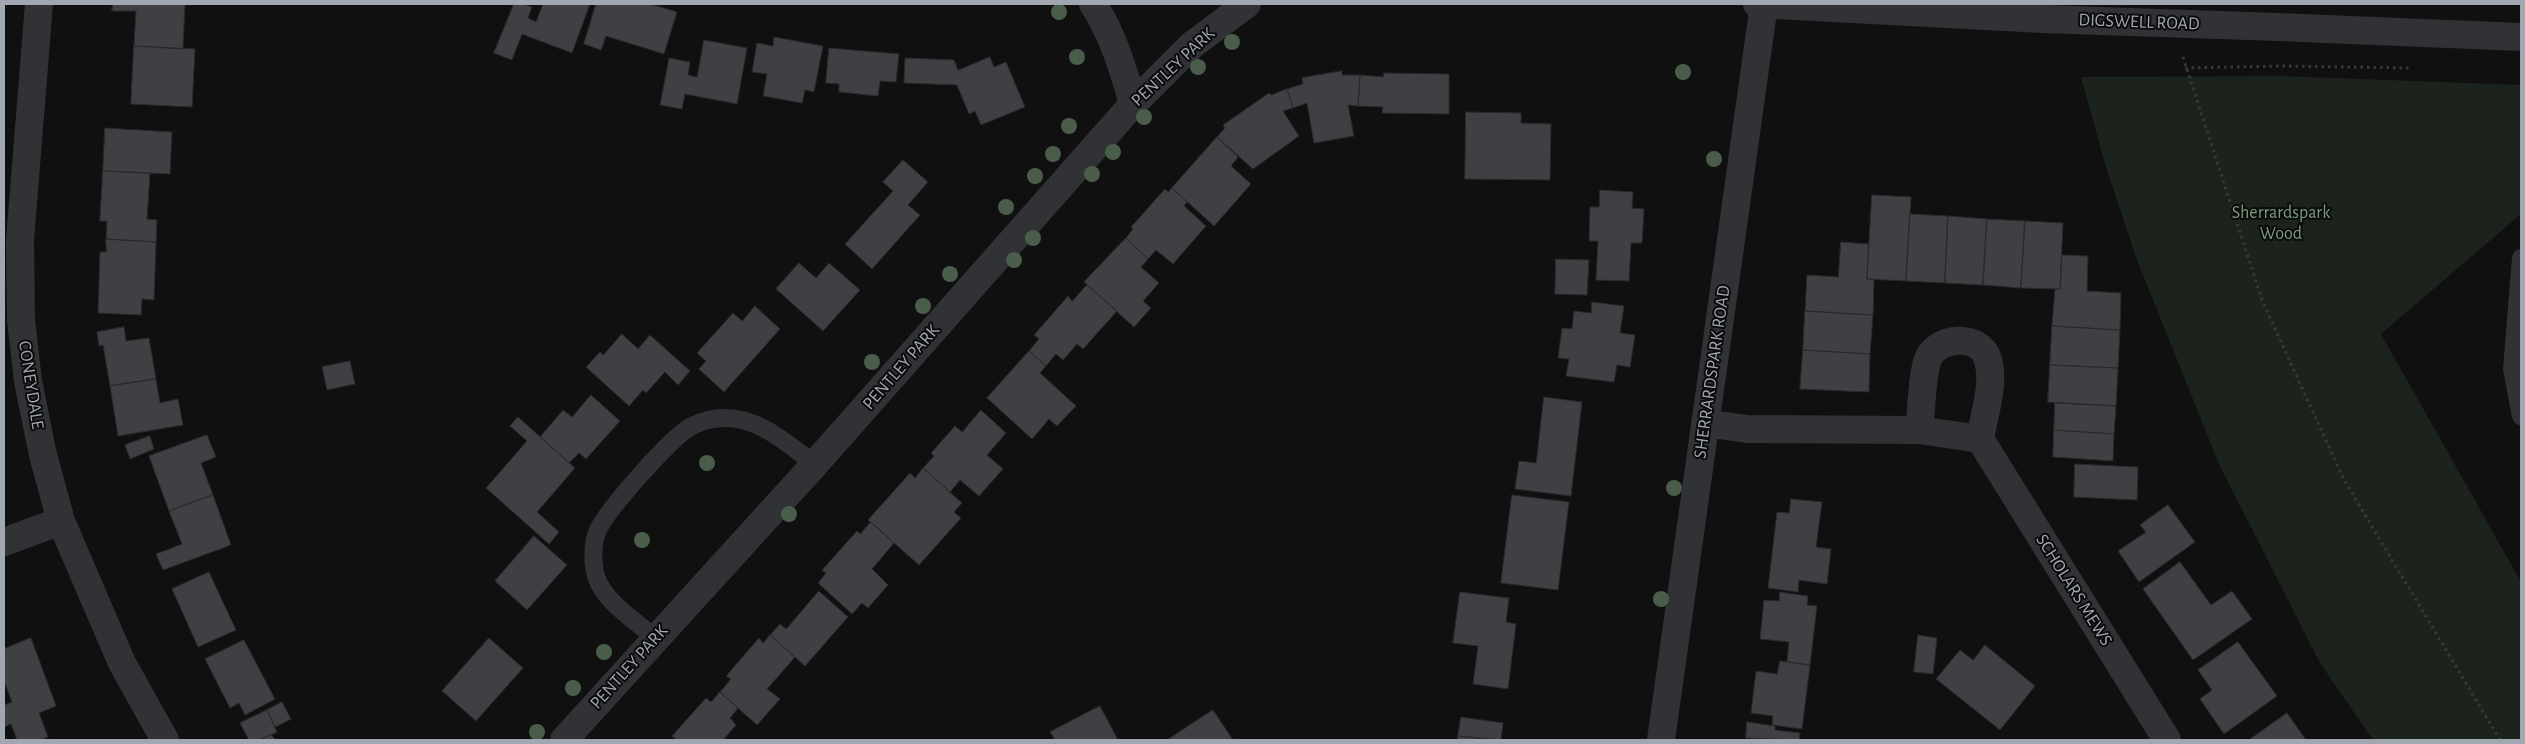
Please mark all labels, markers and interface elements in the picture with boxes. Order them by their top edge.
street label: DIGSWELL ROAD [2078,9,2200,35]
street label: PENTLEY PARK [1127,23,1219,111]
park label: Sherrardspark Wood [2232,202,2330,244]
street label: SHERRARDSPARK ROAD [1689,284,1735,460]
street label: PENTLEY PARK [858,320,944,414]
street label: CONEYDALE [13,339,49,431]
street label: SCHOLARS MEWS [2031,530,2117,650]
street label: PENTLEY PARK [585,620,673,714]

